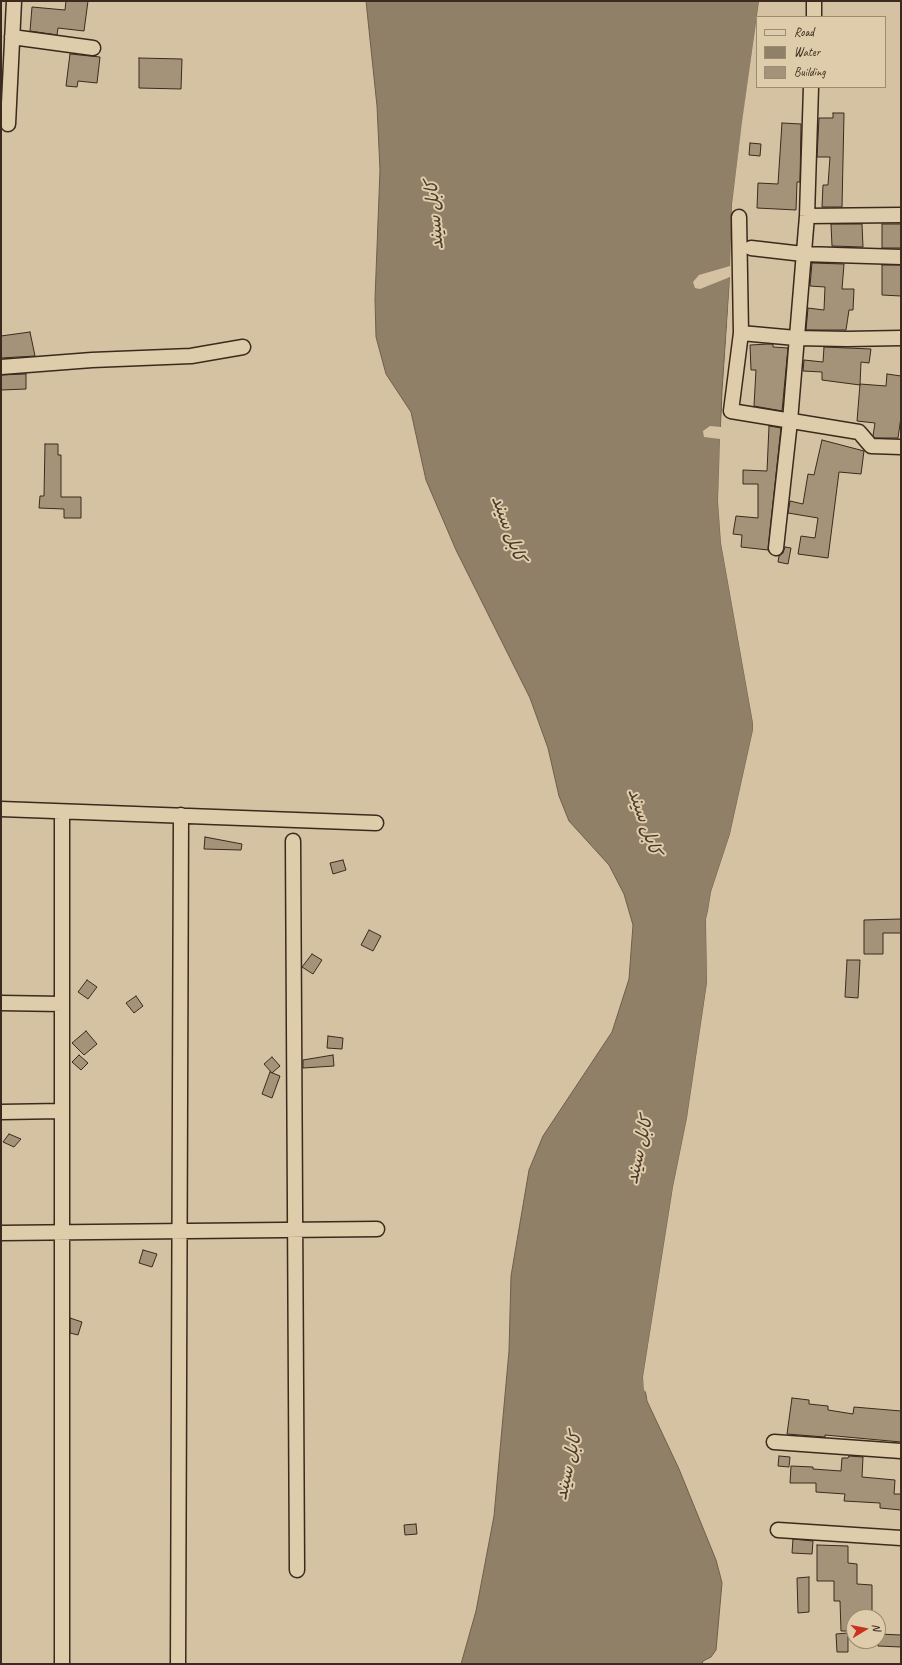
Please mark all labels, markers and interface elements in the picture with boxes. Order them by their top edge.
legend [756,16,886,88]
text: Road [794,24,814,40]
text: Water [794,44,820,60]
text: Building [794,64,826,80]
water label: کابل سيند [421,180,449,250]
water label: کابل سيند [486,493,530,565]
water label: کابل سيند [623,786,665,858]
water label: کابل سيند [622,1114,658,1186]
water label: کابل سيند [551,1430,587,1502]
north arrow [846,1609,886,1649]
text: N [869,1623,884,1632]

